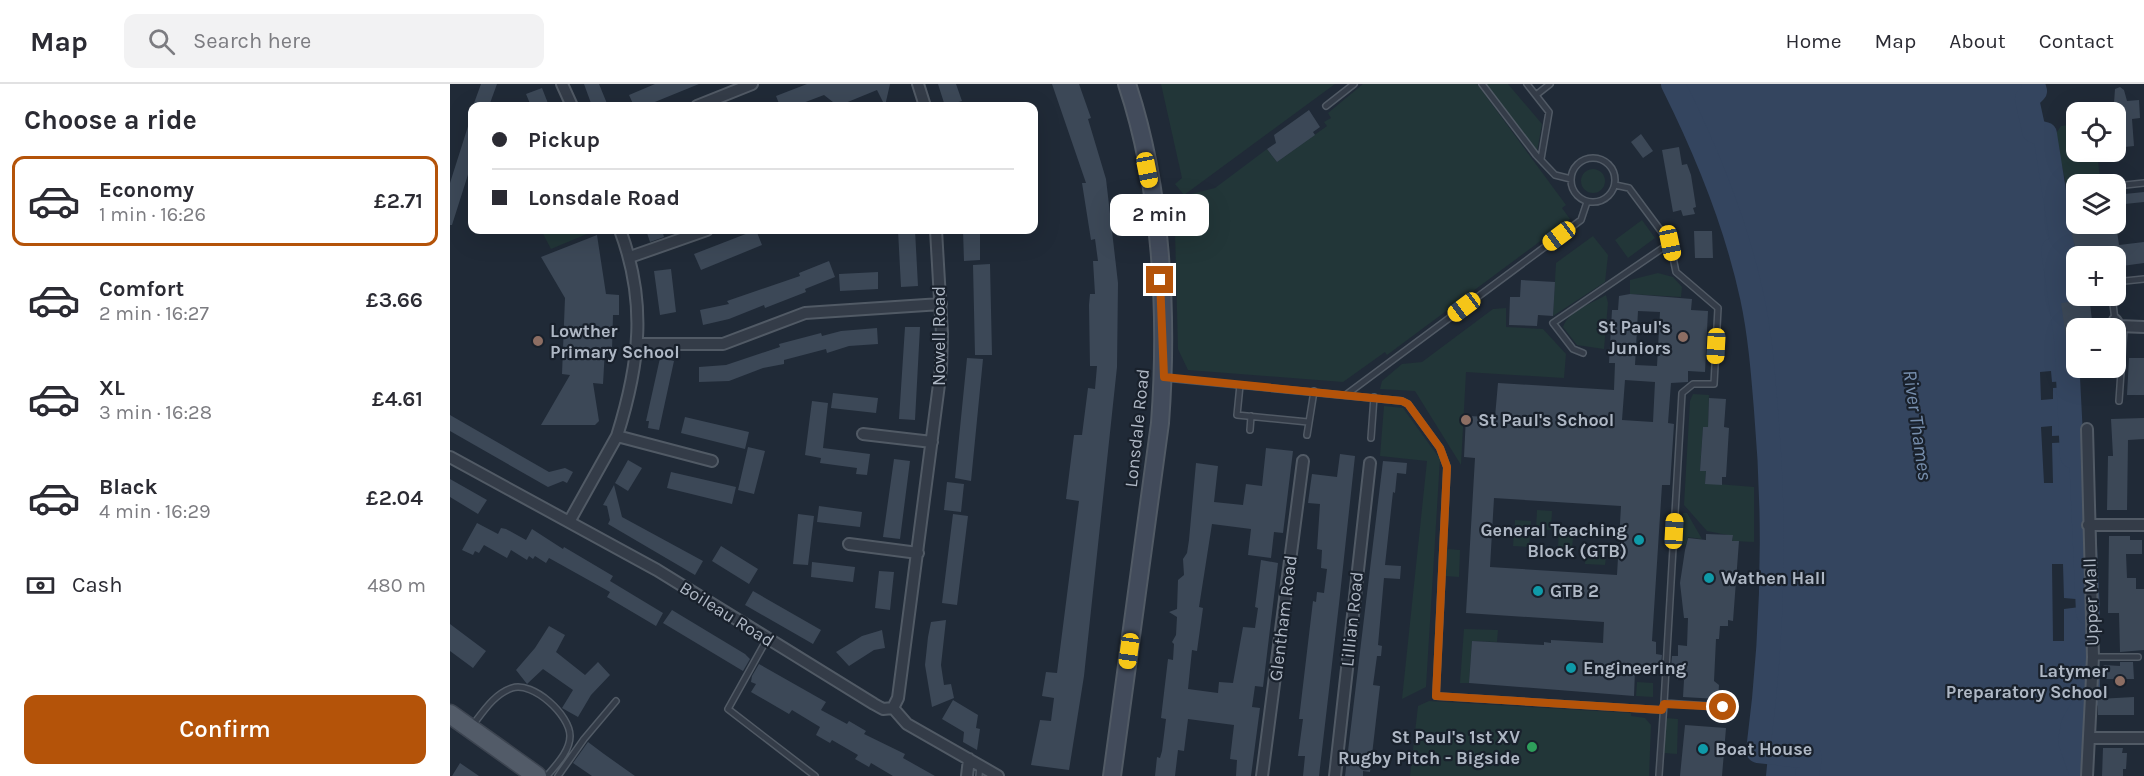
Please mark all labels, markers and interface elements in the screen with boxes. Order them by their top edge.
search box [124,14,544,68]
text: Map [30,25,88,58]
icon: search [145,25,178,58]
text: Search here [193,28,311,54]
text: Home [1786,29,1842,53]
text: Map [1875,29,1916,53]
text: About [1949,29,2006,53]
text: Contact [2039,29,2114,53]
map controls [2066,102,2126,378]
button: locate [2066,102,2126,162]
text: Choose a ride [24,104,197,136]
text: Pickup [528,127,600,153]
car [1135,151,1159,189]
icon: car [27,174,81,228]
button: layers [2066,174,2126,234]
text: Economy [99,177,194,203]
text: Lonsdale Road [528,185,680,211]
text: £2.71 [374,188,423,214]
callout: 2 min [1110,193,1210,235]
text: 1 min · 16:26 [99,203,206,226]
text: 2 min [1132,203,1187,226]
car [1539,218,1579,254]
car [1657,224,1683,262]
button: + [2066,246,2126,306]
route end [1146,266,1173,293]
icon: car [27,273,81,327]
text: Comfort [99,276,184,302]
street label: Nowell Road [928,286,950,386]
text: £3.66 [366,287,423,313]
car [1444,289,1484,325]
text: 2 min · 16:27 [99,302,209,325]
place label: St Paul's Juniors [1597,316,1671,359]
button: − [2066,318,2126,378]
place label: Lowther Primary School [550,320,680,363]
car [1706,328,1726,364]
marker: St Paul's Juniors [1676,330,1690,344]
marker: Lowther Primary School [531,334,545,348]
street label: Lonsdale Road [1120,368,1154,488]
water label: River Thames [1898,368,1937,482]
icon: car [27,372,81,426]
text: XL [99,375,125,401]
text: £4.61 [372,386,423,412]
text: 3 min · 16:28 [99,401,212,424]
place label: St Paul's School [1478,409,1614,431]
marker: St Paul's School [1459,413,1473,427]
icon: car [27,471,81,525]
text: Black [99,474,158,500]
text: £2.04 [366,485,423,511]
text: 4 min · 16:29 [99,500,211,523]
car [1664,513,1684,549]
place label: General Teaching Block (GTB) [1480,519,1628,562]
marker: General Teaching Block (GTB) [1632,533,1646,547]
street label: Glentham Road [1264,554,1302,682]
street label: Upper Mall [2078,558,2104,646]
place label: Wathen Hall [1721,567,1826,589]
icon: cash [24,569,57,602]
street label: Lillian Road [1336,570,1368,668]
marker: Wathen Hall [1702,571,1716,585]
text: Cash [72,572,122,598]
text: 480 m [367,574,426,597]
street label: Boileau Road [676,576,778,652]
place label: GTB 2 [1550,580,1599,602]
marker: GTB 2 [1531,584,1545,598]
car [1118,632,1140,670]
place label: Engineering [1583,657,1687,679]
place label: Latymer Preparatory School [1946,660,2108,703]
marker: Engineering [1564,661,1578,675]
marker: Latymer Preparatory School [2113,674,2127,688]
route start [1709,693,1736,720]
button: Confirm [24,695,426,764]
place label: St Paul's 1st XV Rugby Pitch - Bigside [1338,726,1520,769]
place label: Boat House [1715,738,1812,760]
marker: St Paul's 1st XV Rugby Pitch - Bigside [1525,740,1539,754]
marker: Boat House [1696,742,1710,756]

